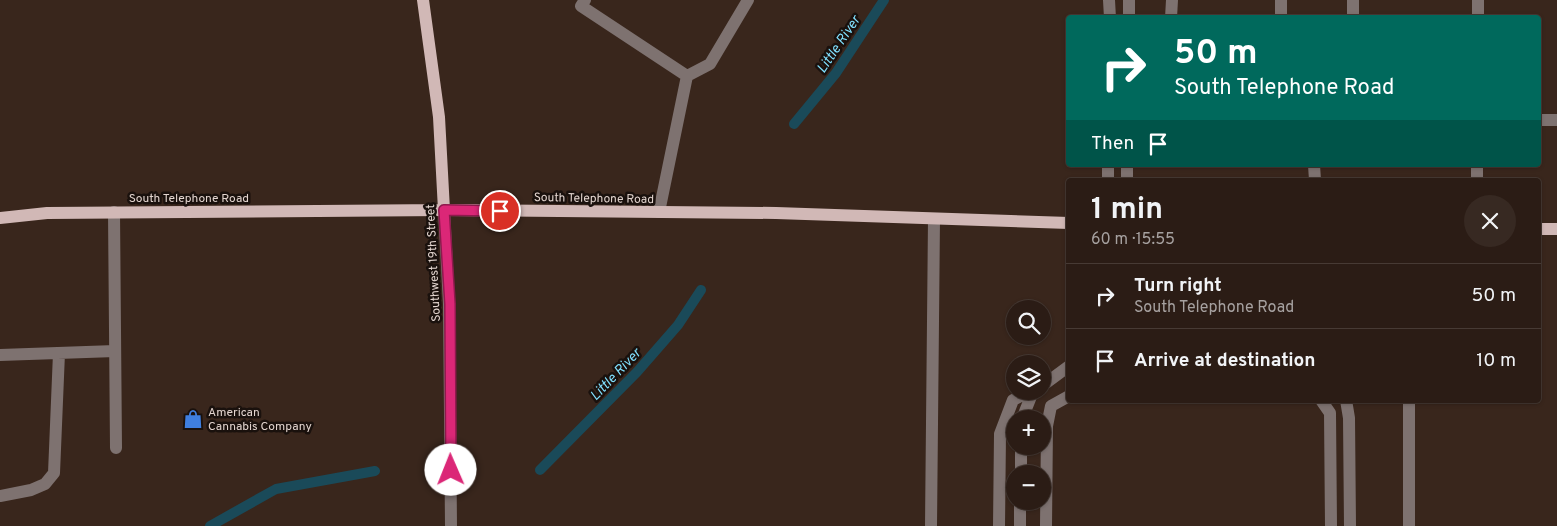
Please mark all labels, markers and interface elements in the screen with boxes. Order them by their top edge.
water label: Little River [814,11,866,77]
text: 50 m [1174,32,1258,76]
icon: right [1091,35,1156,100]
text: South Telephone Road [1174,75,1394,102]
icon: arrive [1144,130,1172,158]
text: Then [1091,132,1134,156]
pin [479,190,521,232]
street label: South Telephone Road [534,190,654,208]
street label: South Telephone Road [129,191,249,207]
text: 1 min [1091,192,1163,229]
button: close [1464,195,1516,247]
icon: arrive [486,197,514,225]
street label: Southwest 19th Street [423,204,445,322]
text: 60 m · 15:55 [1091,230,1175,250]
text: Turn right [1134,274,1222,298]
icon: right [1091,282,1119,310]
text: 50 m [1471,284,1516,308]
text: South Telephone Road [1134,298,1294,318]
map controls [1006,300,1051,510]
button: search [1006,300,1051,345]
water label: Little River [587,344,646,405]
icon: arrive [1091,347,1119,375]
text: Arrive at destination [1134,349,1315,373]
text: 10 m [1476,349,1516,373]
button: layers [1006,355,1051,400]
place label: American Cannabis Company [208,405,312,435]
shop icon: American Cannabis Company [182,408,204,430]
button: + [1006,410,1051,455]
position arrow [424,443,476,495]
button: − [1006,465,1051,510]

